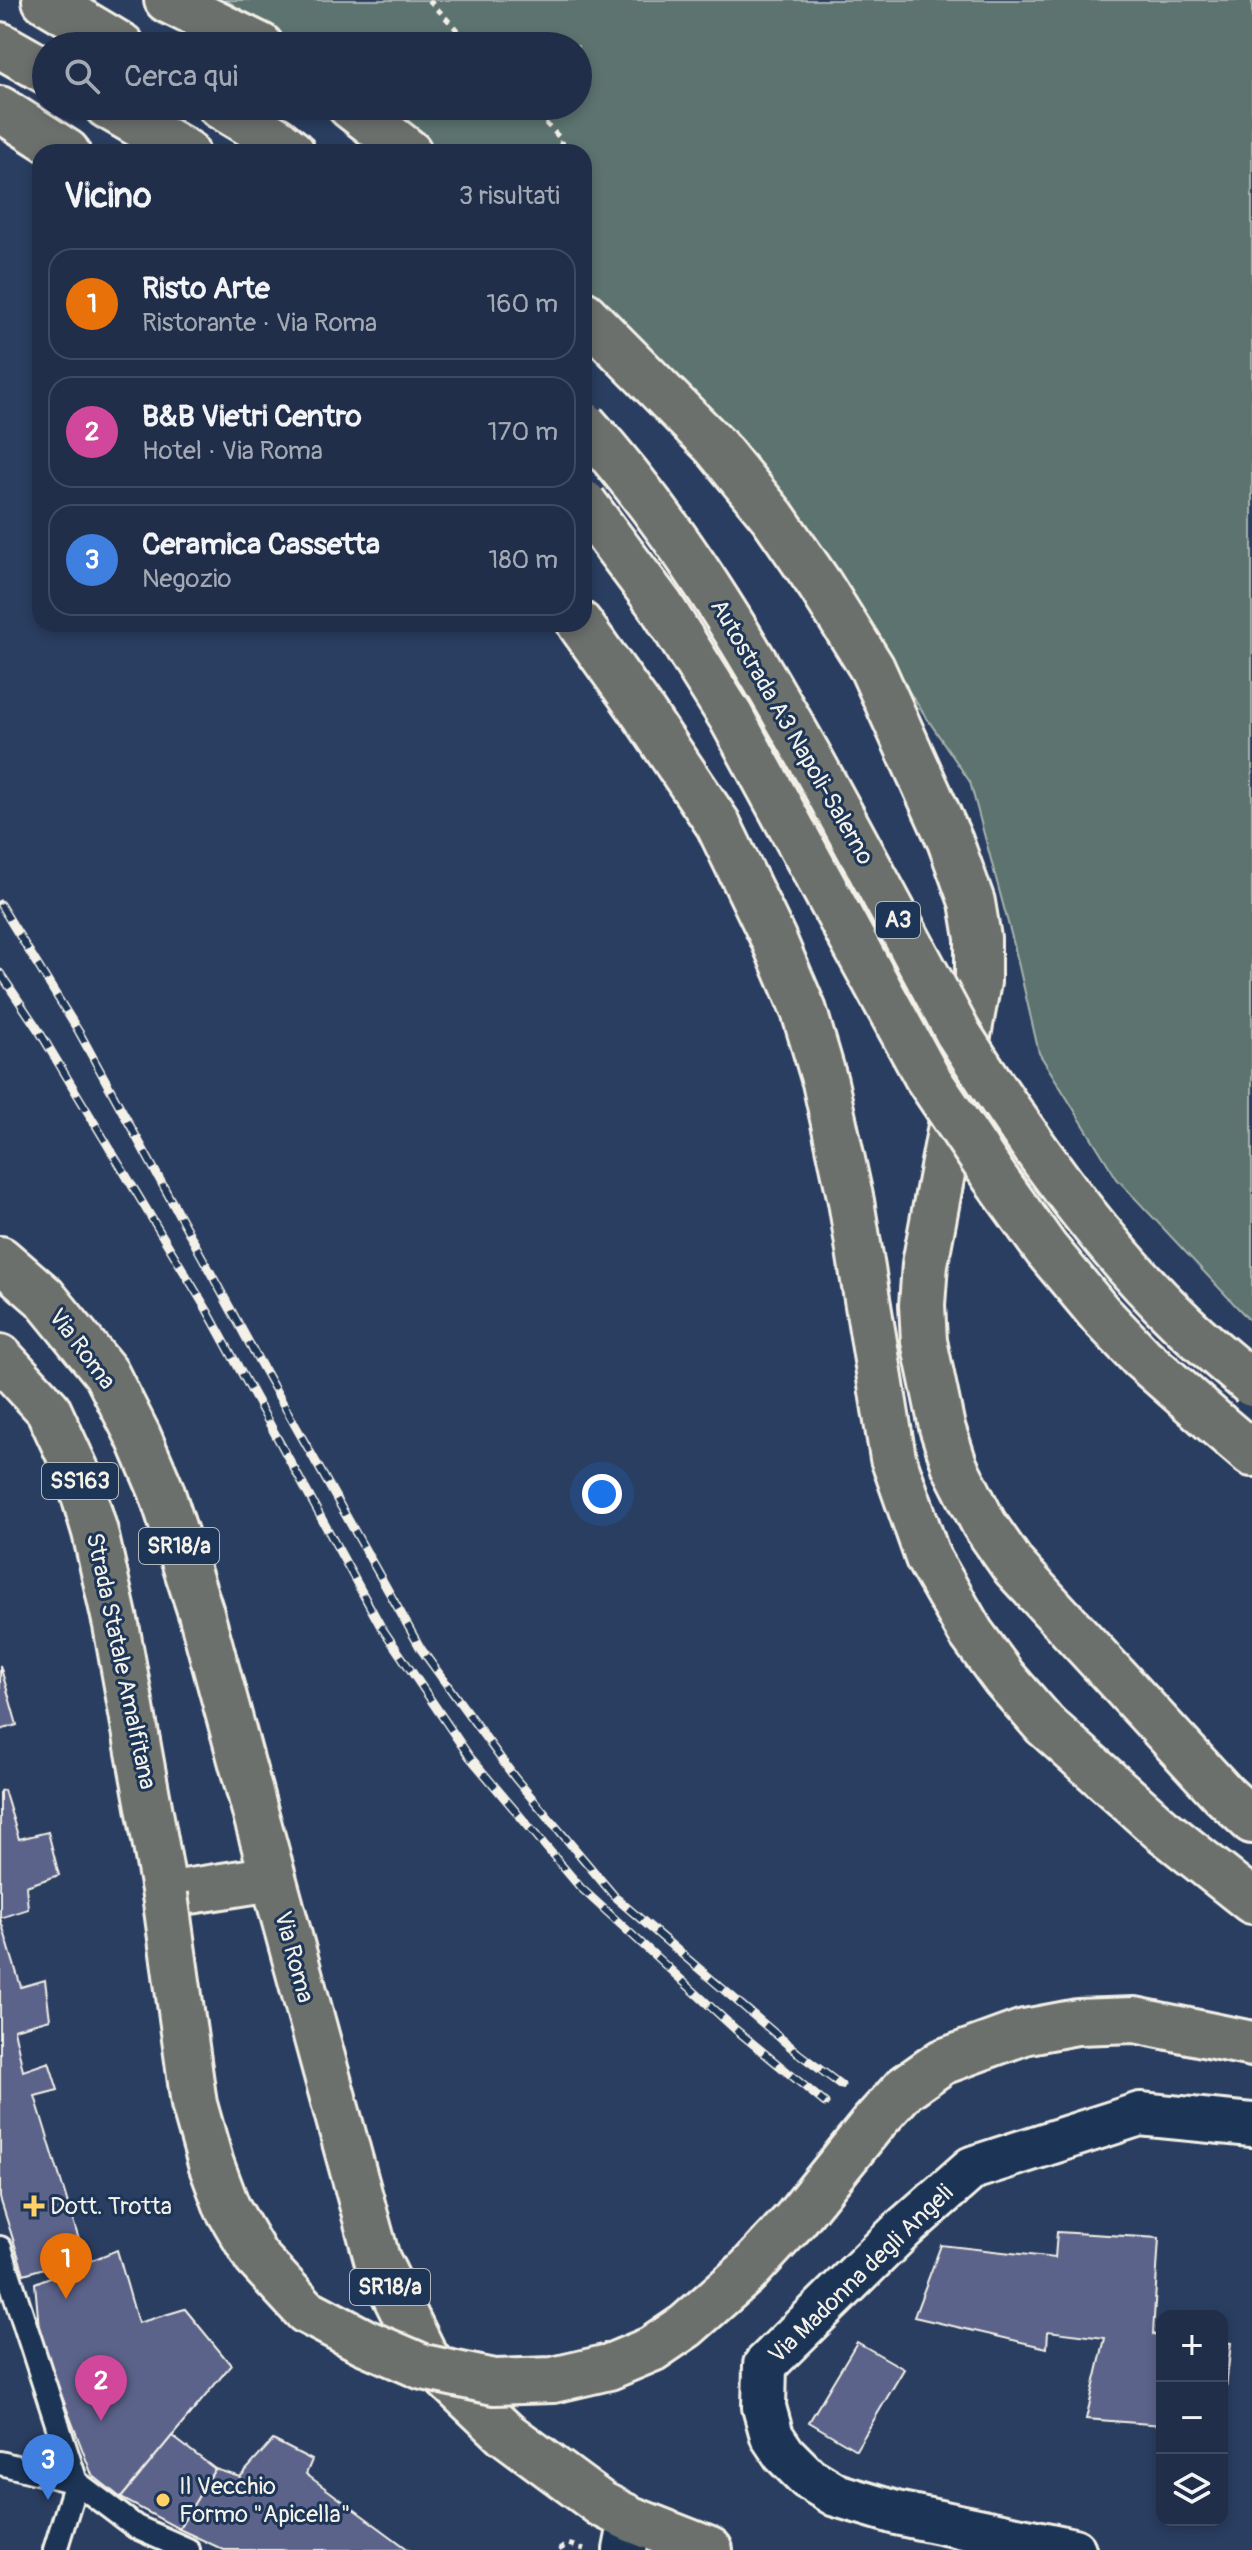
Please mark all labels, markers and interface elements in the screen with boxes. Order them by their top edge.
search box [32,32,592,120]
icon: search [60,54,104,98]
text: Cerca qui [124,58,238,95]
text: Vicino [64,175,152,218]
text: 3 risultati [459,180,560,212]
text: Risto Arte [142,270,270,307]
text: 1 [87,288,97,320]
text: 160 m [486,288,558,320]
text: Ristorante · Via Roma [142,307,377,339]
text: B&B Vietri Centro [142,398,362,435]
text: 2 [85,416,99,448]
text: 170 m [488,416,558,448]
text: Hotel · Via Roma [142,435,323,467]
text: Ceramica Cassetta [142,526,380,563]
text: 3 [85,544,99,576]
text: 180 m [488,544,558,576]
text: Negozio [142,563,232,595]
street label: Autostrada A3 Napoli-Salerno [704,594,880,870]
road number: A3 [876,902,920,938]
street label: Via Roma [42,1303,122,1395]
road number: SS163 [42,1463,118,1499]
your location [582,1474,622,1514]
road number: SR18/a [139,1528,219,1564]
street label: Strada Statale Amalfitana [80,1530,162,1792]
street label: Via Roma [268,1908,320,2006]
street label: Via Madonna degli Angeli [763,2178,959,2370]
place label: Dott. Trotta [50,2192,172,2221]
marker: Dott. Trotta [25,2197,43,2215]
pin: 1 [40,2233,92,2299]
road number: SR18/a [350,2269,430,2305]
map controls [1156,2310,1228,2526]
button: + [1156,2310,1228,2382]
pin: 2 [75,2355,127,2421]
button: − [1156,2382,1228,2454]
pin: 3 [22,2434,74,2500]
button: layers [1156,2454,1228,2526]
place label: Il Vecchio Formo "Apicella" [179,2472,350,2529]
marker: Il Vecchio Formo "Apicella" [154,2491,172,2509]

